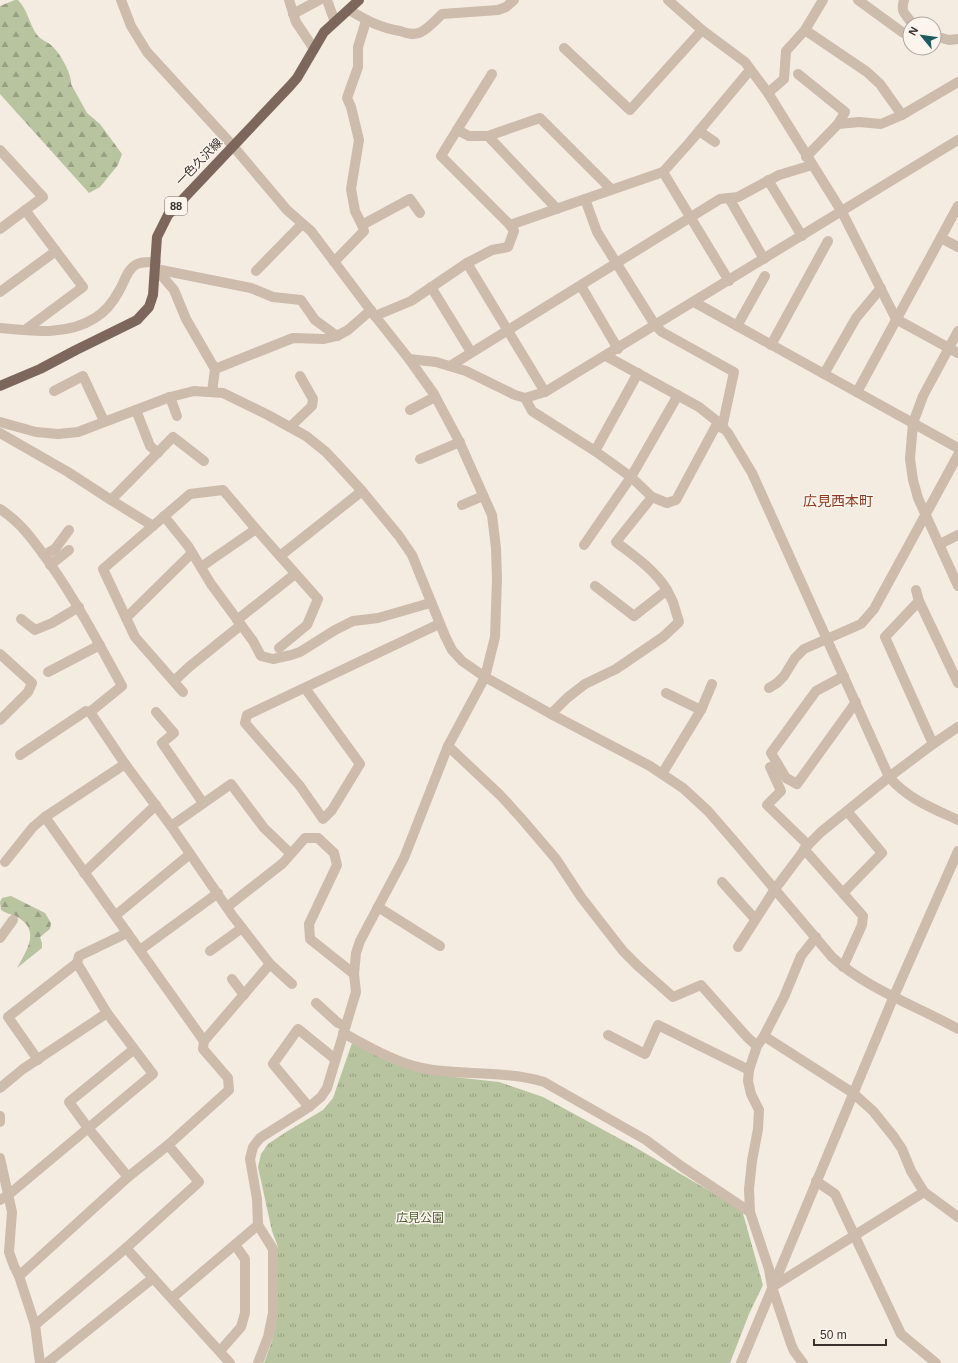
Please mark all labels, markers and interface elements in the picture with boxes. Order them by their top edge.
north arrow [902,16,942,56]
text: N [906,25,920,38]
street label: 一色久沢線 [173,136,225,188]
road number: 88 [165,197,187,215]
district label: 広見西本町 [803,493,873,509]
park label: 広見公園 [396,1211,444,1225]
scale bar [814,1321,886,1347]
text: 50 m [820,1328,847,1342]

